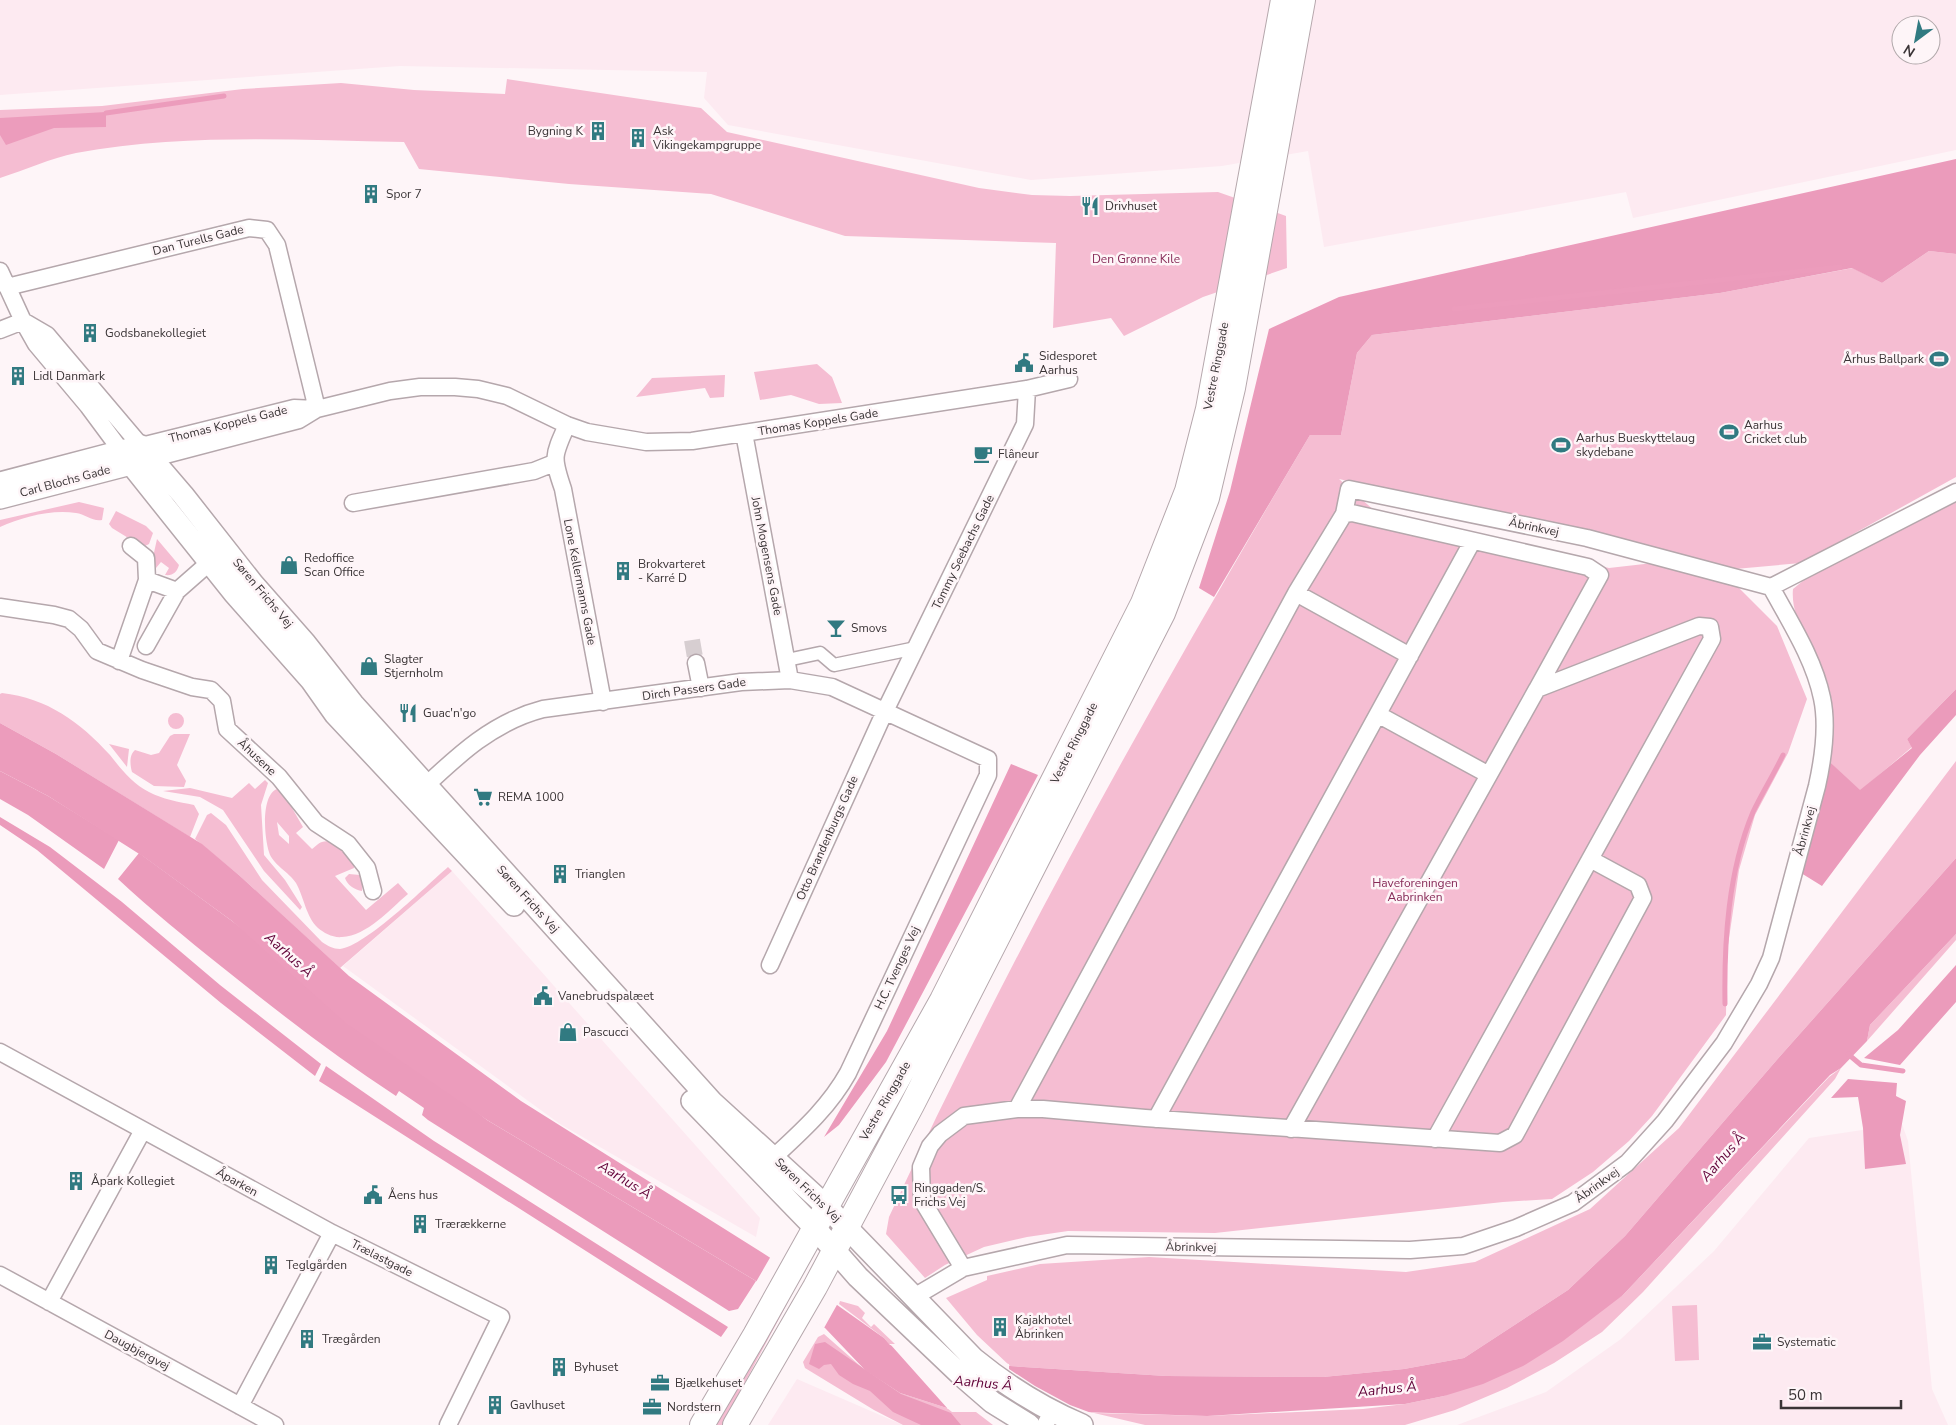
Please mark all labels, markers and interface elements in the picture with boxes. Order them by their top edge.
north arrow [1891,15,1941,65]
text: N [1900,40,1919,61]
building icon: Bygning K [587,120,609,142]
place label: Bygning K [528,123,583,139]
place label: Ask Vikingekampgruppe [652,123,761,153]
building icon: Ask Vikingekampgruppe [627,127,649,149]
building icon: Spor 7 [360,183,382,205]
place label: Spor 7 [386,186,422,202]
restaurant icon: Drivhuset [1079,195,1101,217]
place label: Drivhuset [1105,198,1158,214]
street label: Dan Turells Gade [151,221,245,259]
park label: Den Grønne Kile [1092,251,1180,267]
street label: Vestre Ringgade [1199,321,1232,412]
building icon: Godsbanekollegiet [79,322,101,344]
place label: Godsbanekollegiet [105,325,207,341]
place label: Sidesporet Aarhus [1039,348,1098,378]
sports icon: Århus Ballpark [1928,348,1950,370]
place label: Århus Ballpark [1843,351,1925,367]
public building icon: Sidesporet Aarhus [1013,352,1035,374]
building icon: Lidl Danmark [7,365,29,387]
place label: Lidl Danmark [33,368,106,384]
street label: Thomas Koppels Gade [167,402,289,446]
street label: Thomas Koppels Gade [757,405,879,439]
place label: Aarhus Cricket club [1744,417,1807,447]
sports icon: Aarhus Cricket club [1718,421,1740,443]
place label: Aarhus Bueskyttelaug skydebane [1576,430,1695,460]
sports icon: Aarhus Bueskyttelaug skydebane [1550,434,1572,456]
cafe icon: Flâneur [972,443,994,465]
place label: Flâneur [998,446,1039,462]
street label: Carl Blochs Gade [18,461,112,501]
street label: Tommy Seebachs Gade [928,492,998,612]
street label: John Mogensens Gade [747,494,786,617]
street label: Åbrinkvej [1508,514,1561,540]
street label: Lone Kellermanns Gade [560,517,600,647]
place label: Redoffice Scan Office [304,550,365,580]
shop icon: Redoffice Scan Office [278,554,300,576]
street label: Søren Frichs Vej [229,555,297,631]
place label: Brokvarteret - Karré D [638,556,706,586]
building icon: Brokvarteret - Karré D [612,560,634,582]
bar icon: Smovs [825,617,847,639]
place label: Smovs [851,620,887,636]
place label: Slagter Stjernholm [384,651,443,681]
shop icon: Slagter Stjernholm [358,655,380,677]
street label: Dirch Passers Gade [641,674,747,704]
street label: Vestre Ringgade [1046,700,1101,787]
restaurant icon: Guac'n'go [397,702,419,724]
place label: Guac'n'go [423,705,477,721]
street label: Åhusene [234,735,280,779]
street label: Otto Brandenburgs Gade [792,773,862,903]
supermarket icon: REMA 1000 [472,786,494,808]
place label: REMA 1000 [498,789,564,805]
street label: Åbrinkvej [1791,804,1819,858]
street label: Søren Frichs Vej [493,862,563,936]
building icon: Trianglen [549,863,571,885]
place label: Trianglen [575,866,625,882]
park label: Haveforeningen Aabrinken [1372,875,1458,905]
street label: H.C. Tvenges Vej [871,924,923,1012]
water label: Aarhus Å [260,928,317,982]
public building icon: Vanebrudspalæet [532,985,554,1007]
place label: Vanebrudspalæet [557,988,655,1004]
shop icon: Pascucci [557,1021,579,1043]
place label: Pascucci [583,1024,629,1040]
street label: Vestre Ringgade [855,1058,914,1144]
water label: Aarhus Å [1696,1129,1750,1186]
street label: Søren Frichs Vej [771,1154,845,1226]
water label: Aarhus Å [594,1156,655,1204]
street label: Åparken [213,1164,261,1200]
street label: Åbrinkvej [1572,1164,1622,1206]
building icon: Åpark Kollegiet [65,1170,87,1192]
place label: Åpark Kollegiet [91,1173,175,1189]
place label: Ringgaden/S. Frichs Vej [914,1180,986,1210]
public building icon: Åens hus [362,1184,384,1206]
bus stop icon: Ringgaden/S. Frichs Vej [888,1184,910,1206]
place label: Åens hus [388,1187,438,1203]
building icon: Trærækkerne [409,1213,431,1235]
place label: Trærækkerne [435,1216,506,1232]
street label: Trælastgade [348,1236,416,1280]
street label: Åbrinkvej [1165,1239,1217,1255]
building icon: Teglgården [260,1254,282,1276]
place label: Teglgården [286,1257,347,1273]
place label: Kajakhotel Åbrinken [1015,1312,1072,1342]
building icon: Kajakhotel Åbrinken [989,1316,1011,1338]
street label: Daugbjergvej [102,1326,173,1374]
building icon: Trægården [296,1328,318,1350]
place label: Trægården [322,1331,381,1347]
office icon: Systematic [1751,1331,1773,1353]
place label: Systematic [1777,1334,1836,1350]
building icon: Byhuset [548,1356,570,1378]
place label: Byhuset [574,1359,619,1375]
water label: Aarhus Å [952,1371,1013,1395]
office icon: Bjælkehuset [649,1372,671,1394]
place label: Bjælkehuset [675,1375,743,1391]
water label: Aarhus Å [1356,1376,1417,1402]
scale bar [1781,1378,1901,1410]
text: 50 m [1788,1385,1823,1405]
building icon: Gavlhuset [484,1394,506,1416]
office icon: Nordstern [641,1396,663,1418]
place label: Gavlhuset [510,1397,565,1413]
place label: Nordstern [667,1399,721,1415]

